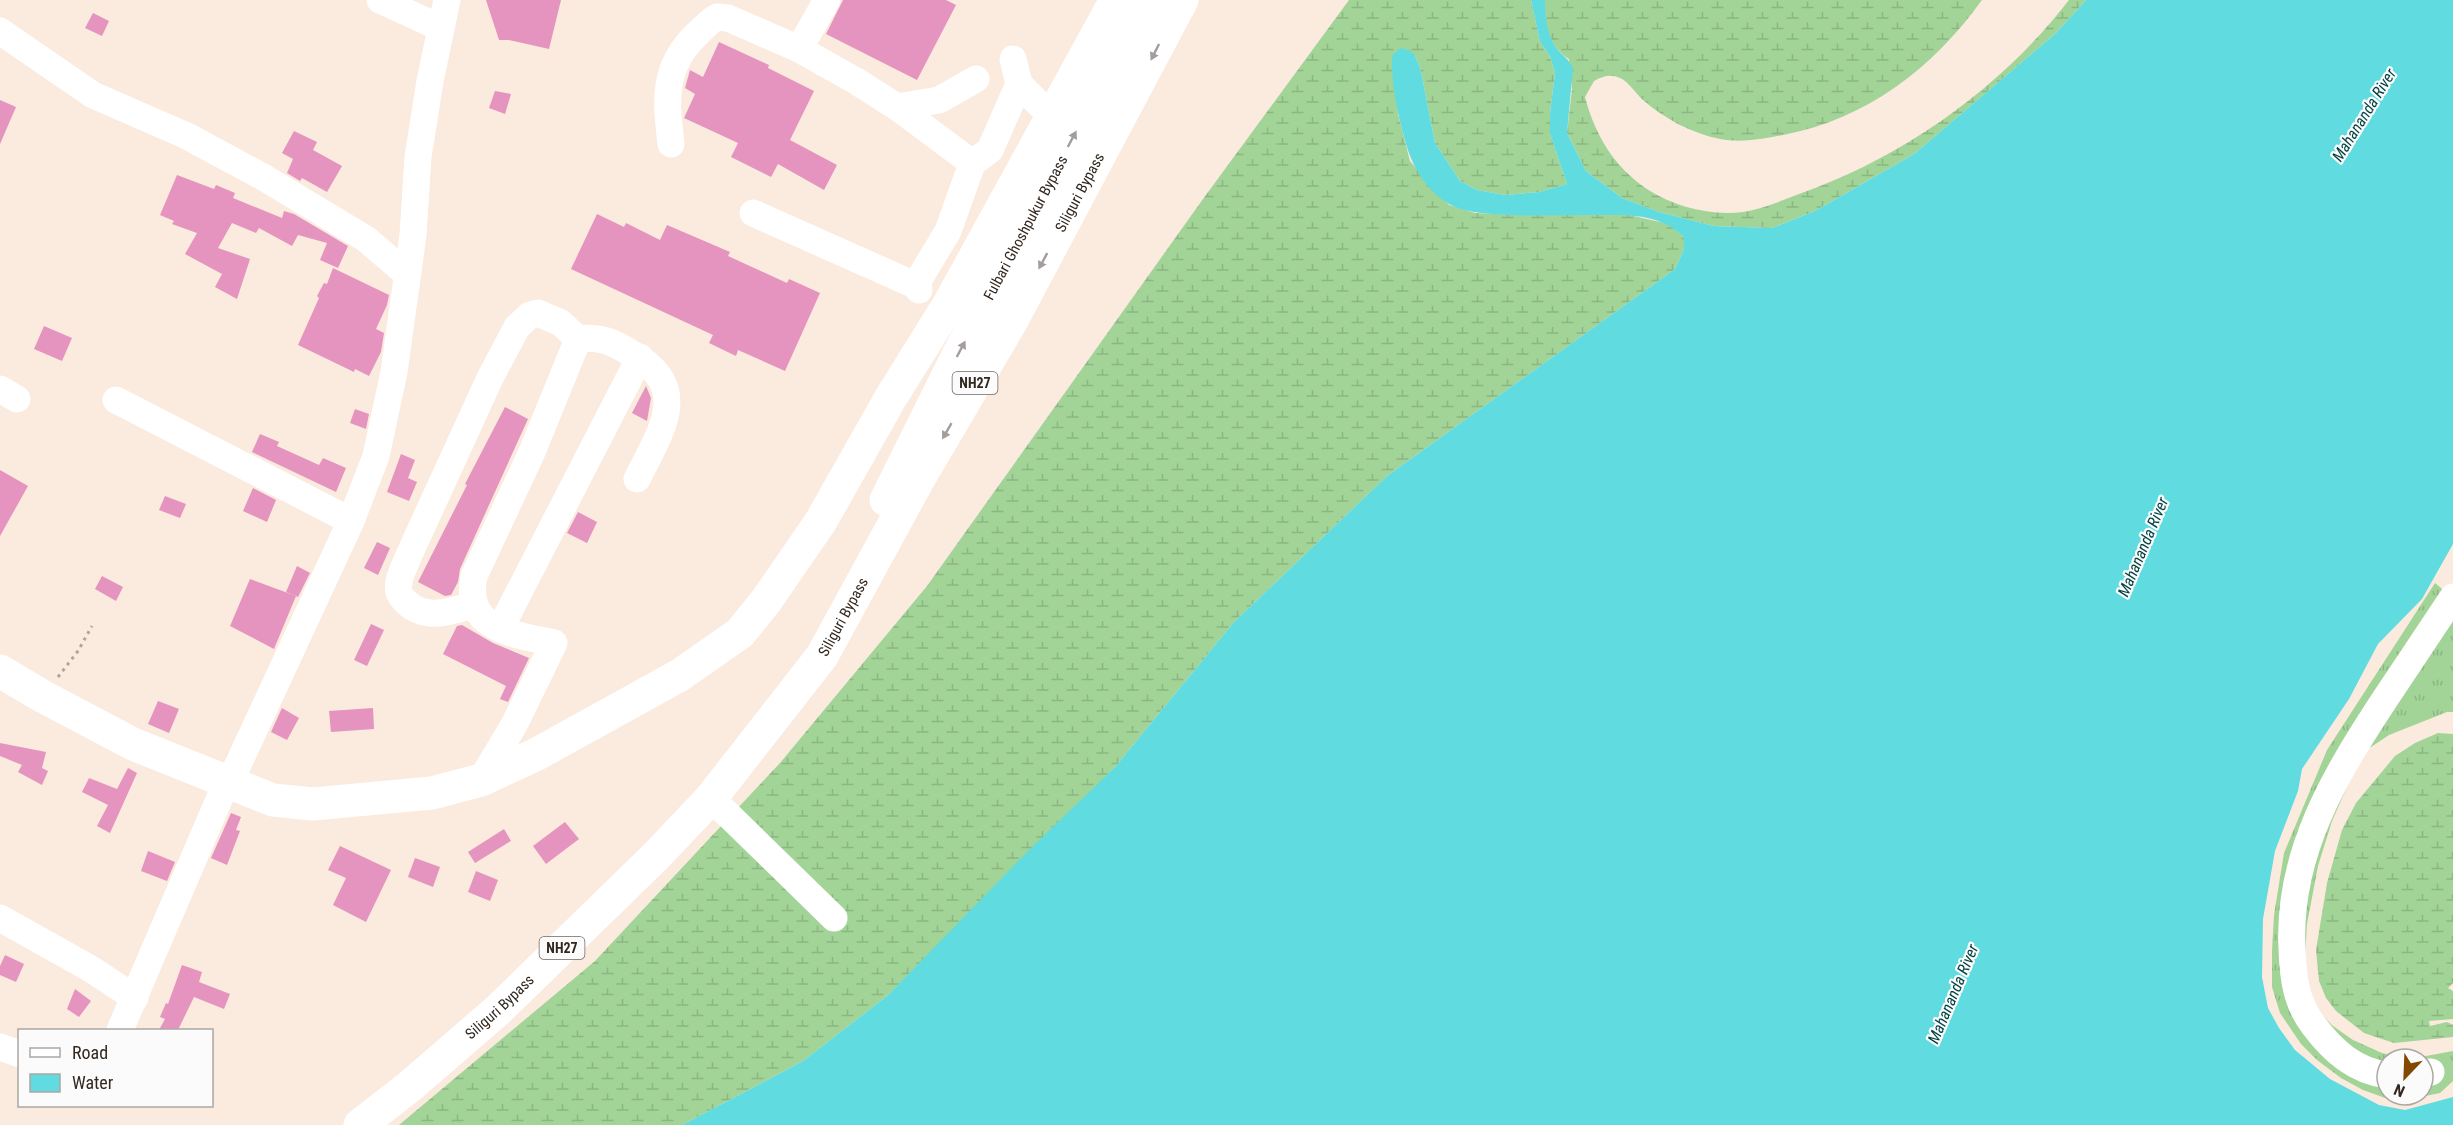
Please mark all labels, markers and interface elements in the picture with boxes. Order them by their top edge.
one-way arrow [1150,43,1160,60]
water label: Mahananda River [2328,64,2401,165]
one-way arrow [1067,131,1077,148]
street label: Siliguri Bypass [1051,150,1108,235]
street label: Fulbari Ghoshpukur Bypass [980,152,1072,303]
one-way arrow [1038,253,1048,270]
one-way arrow [956,340,966,357]
road number: NH27 [952,372,998,394]
one-way arrow [942,423,953,439]
water label: Mahananda River [2114,493,2173,599]
street label: Siliguri Bypass [815,574,872,659]
road number: NH27 [540,937,584,959]
water label: Mahananda River [1924,940,1983,1046]
street label: Siliguri Bypass [462,971,538,1043]
legend [18,1029,213,1107]
text: Road [72,1042,108,1063]
north arrow [2375,1047,2435,1107]
text: Water [72,1072,114,1093]
text: N [2391,1080,2408,1101]

